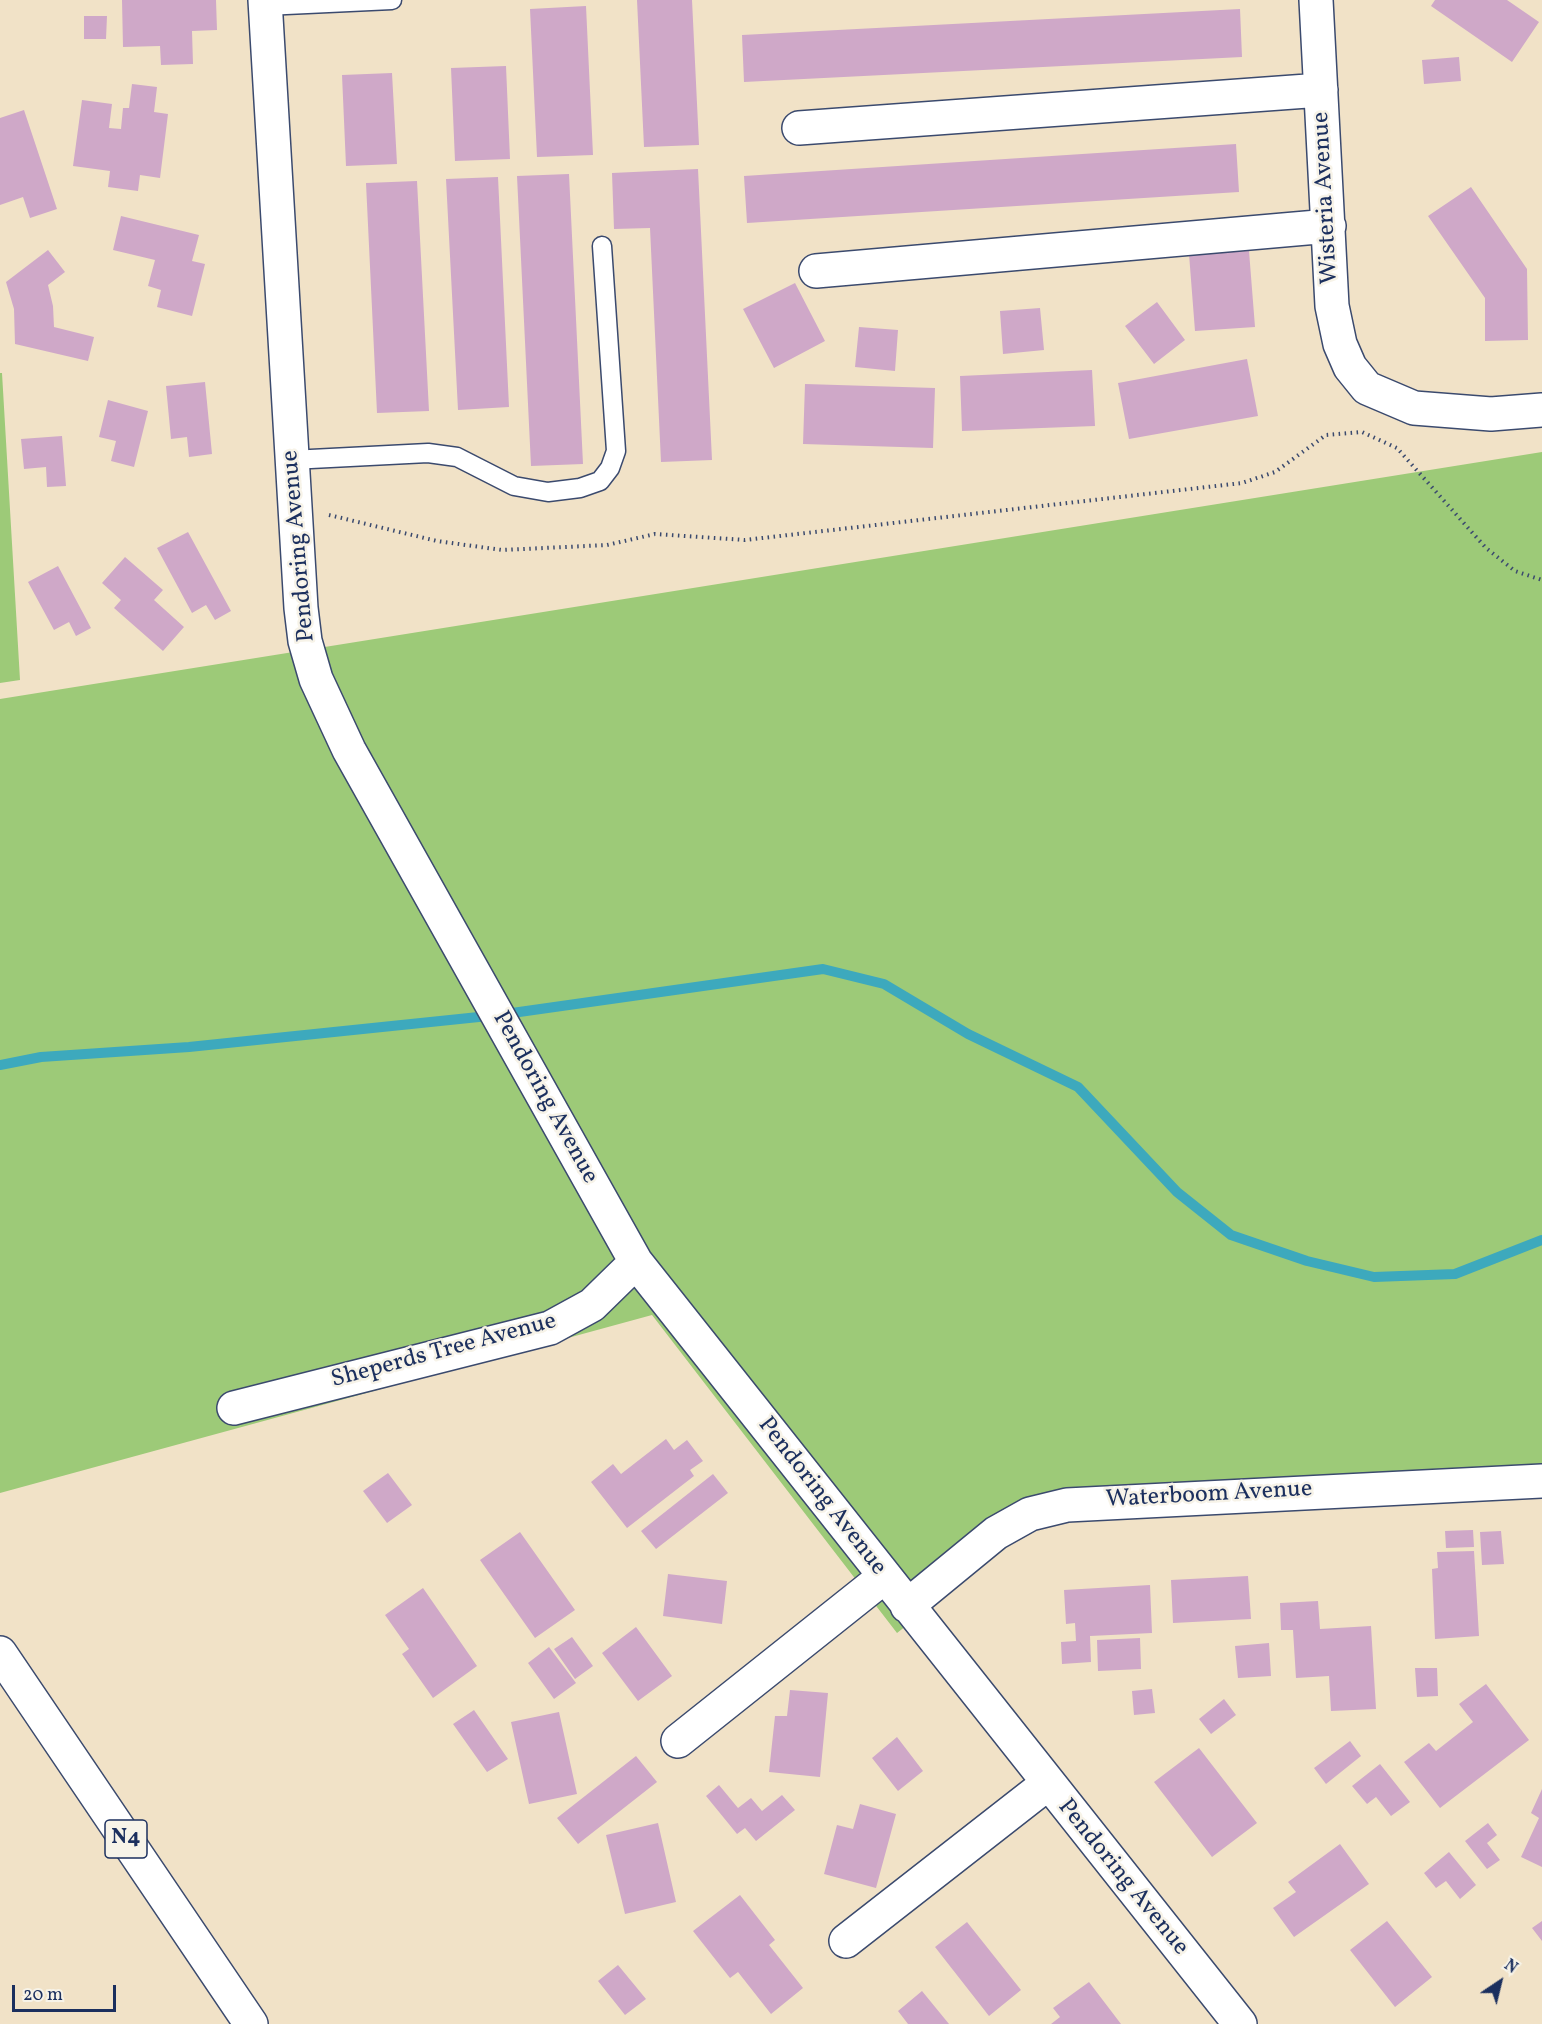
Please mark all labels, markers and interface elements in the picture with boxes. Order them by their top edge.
street label: Wisteria Avenue [1308,111,1346,285]
street label: Pendoring Avenue [277,449,323,643]
street label: Pendoring Avenue [485,1007,603,1189]
street label: Sheperds Tree Avenue [328,1308,560,1396]
street label: Pendoring Avenue [750,1412,892,1582]
street label: Waterboom Avenue [1105,1476,1313,1516]
street label: Pendoring Avenue [1050,1794,1194,1962]
road number: N4 [105,1820,147,1858]
north arrow [1470,1952,1530,2012]
text: N [1499,1955,1521,1980]
scale bar [15,1973,118,2011]
text: 20 m [23,1983,63,2008]

